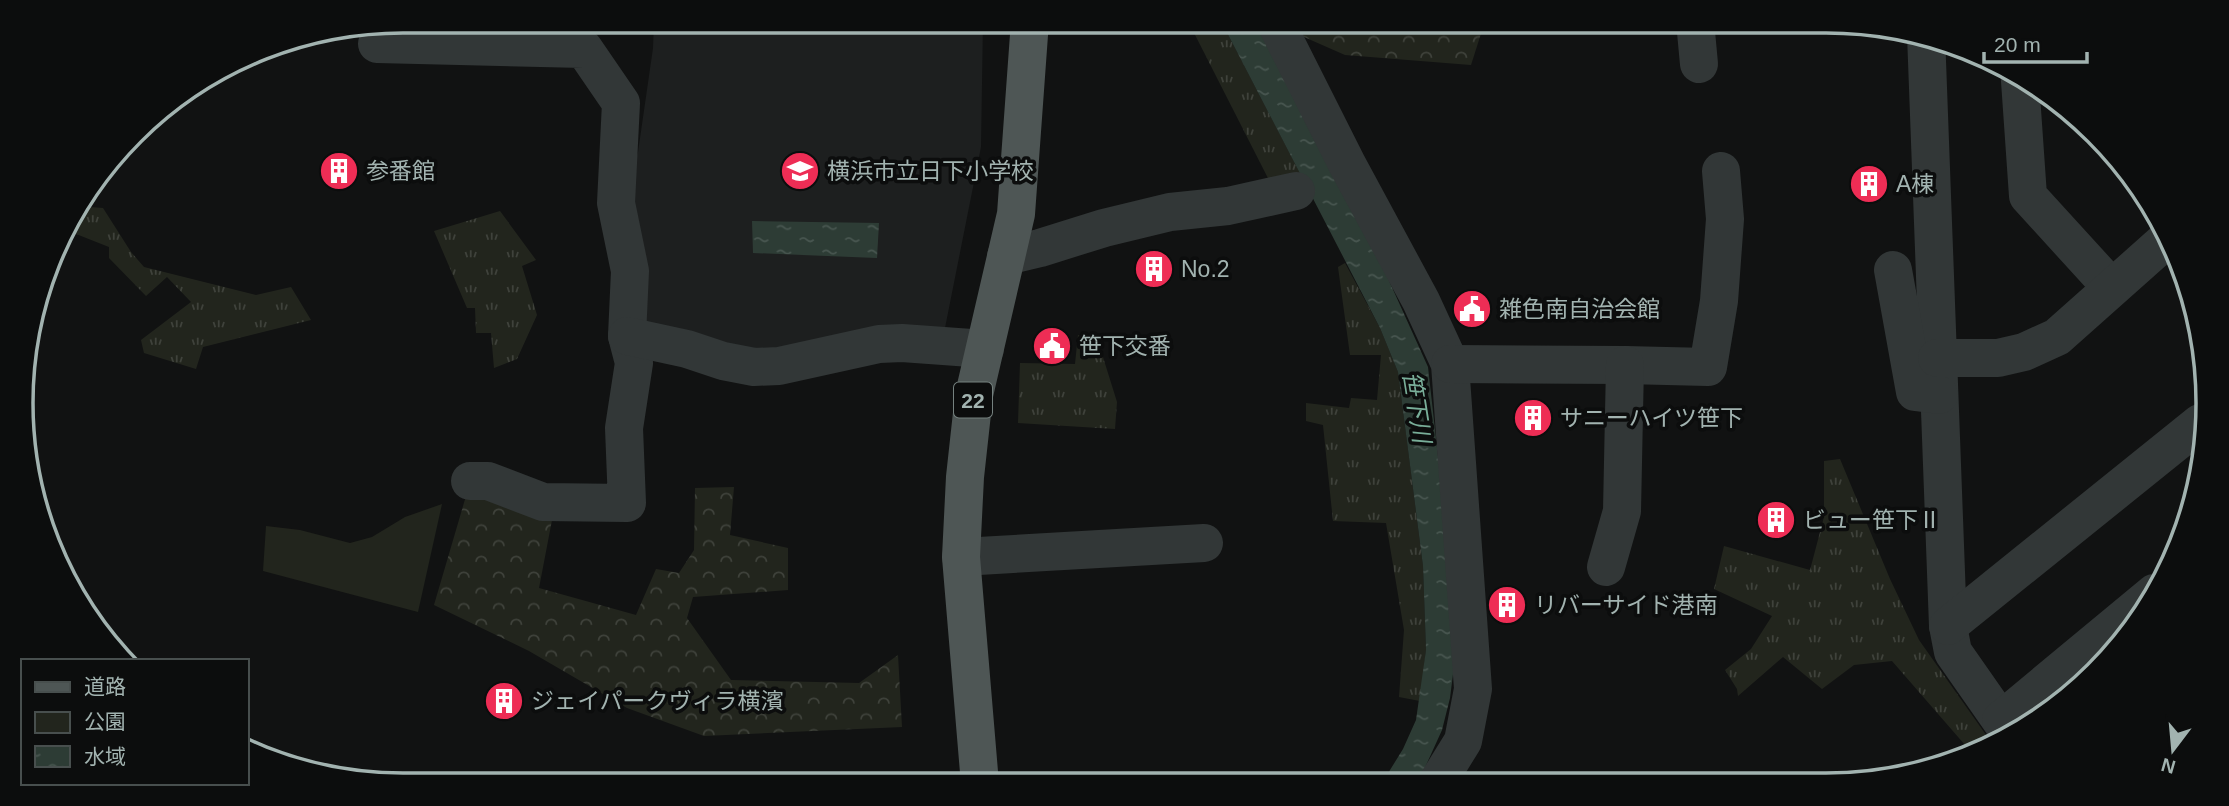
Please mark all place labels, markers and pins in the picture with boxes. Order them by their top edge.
building icon: 参番館 [318,150,360,192]
school or university icon: 横浜市立日下小学校 [779,150,821,192]
place label: 参番館 [366,158,435,184]
place label: 横浜市立日下小学校 [827,158,1034,184]
building icon: A棟 [1848,163,1890,205]
place label: A棟 [1896,171,1934,197]
building icon: No.2 [1133,248,1175,290]
place label: No.2 [1181,256,1230,282]
public building icon: 雑色南自治会館 [1451,288,1493,330]
place label: 雑色南自治会館 [1499,296,1660,322]
public building icon: 笹下交番 [1031,325,1073,367]
place label: 笹下交番 [1079,333,1171,359]
building icon: サニーハイツ笹下 [1512,397,1554,439]
place label: サニーハイツ笹下 [1560,405,1743,431]
building icon: ビュー笹下Ⅱ [1755,499,1797,541]
place label: ビュー笹下Ⅱ [1803,507,1941,533]
building icon: リバーサイド港南 [1486,584,1528,626]
place label: リバーサイド港南 [1534,592,1718,618]
building icon: ジェイパークヴィラ横濱 [483,680,525,722]
place label: ジェイパークヴィラ横濱 [531,688,784,714]

